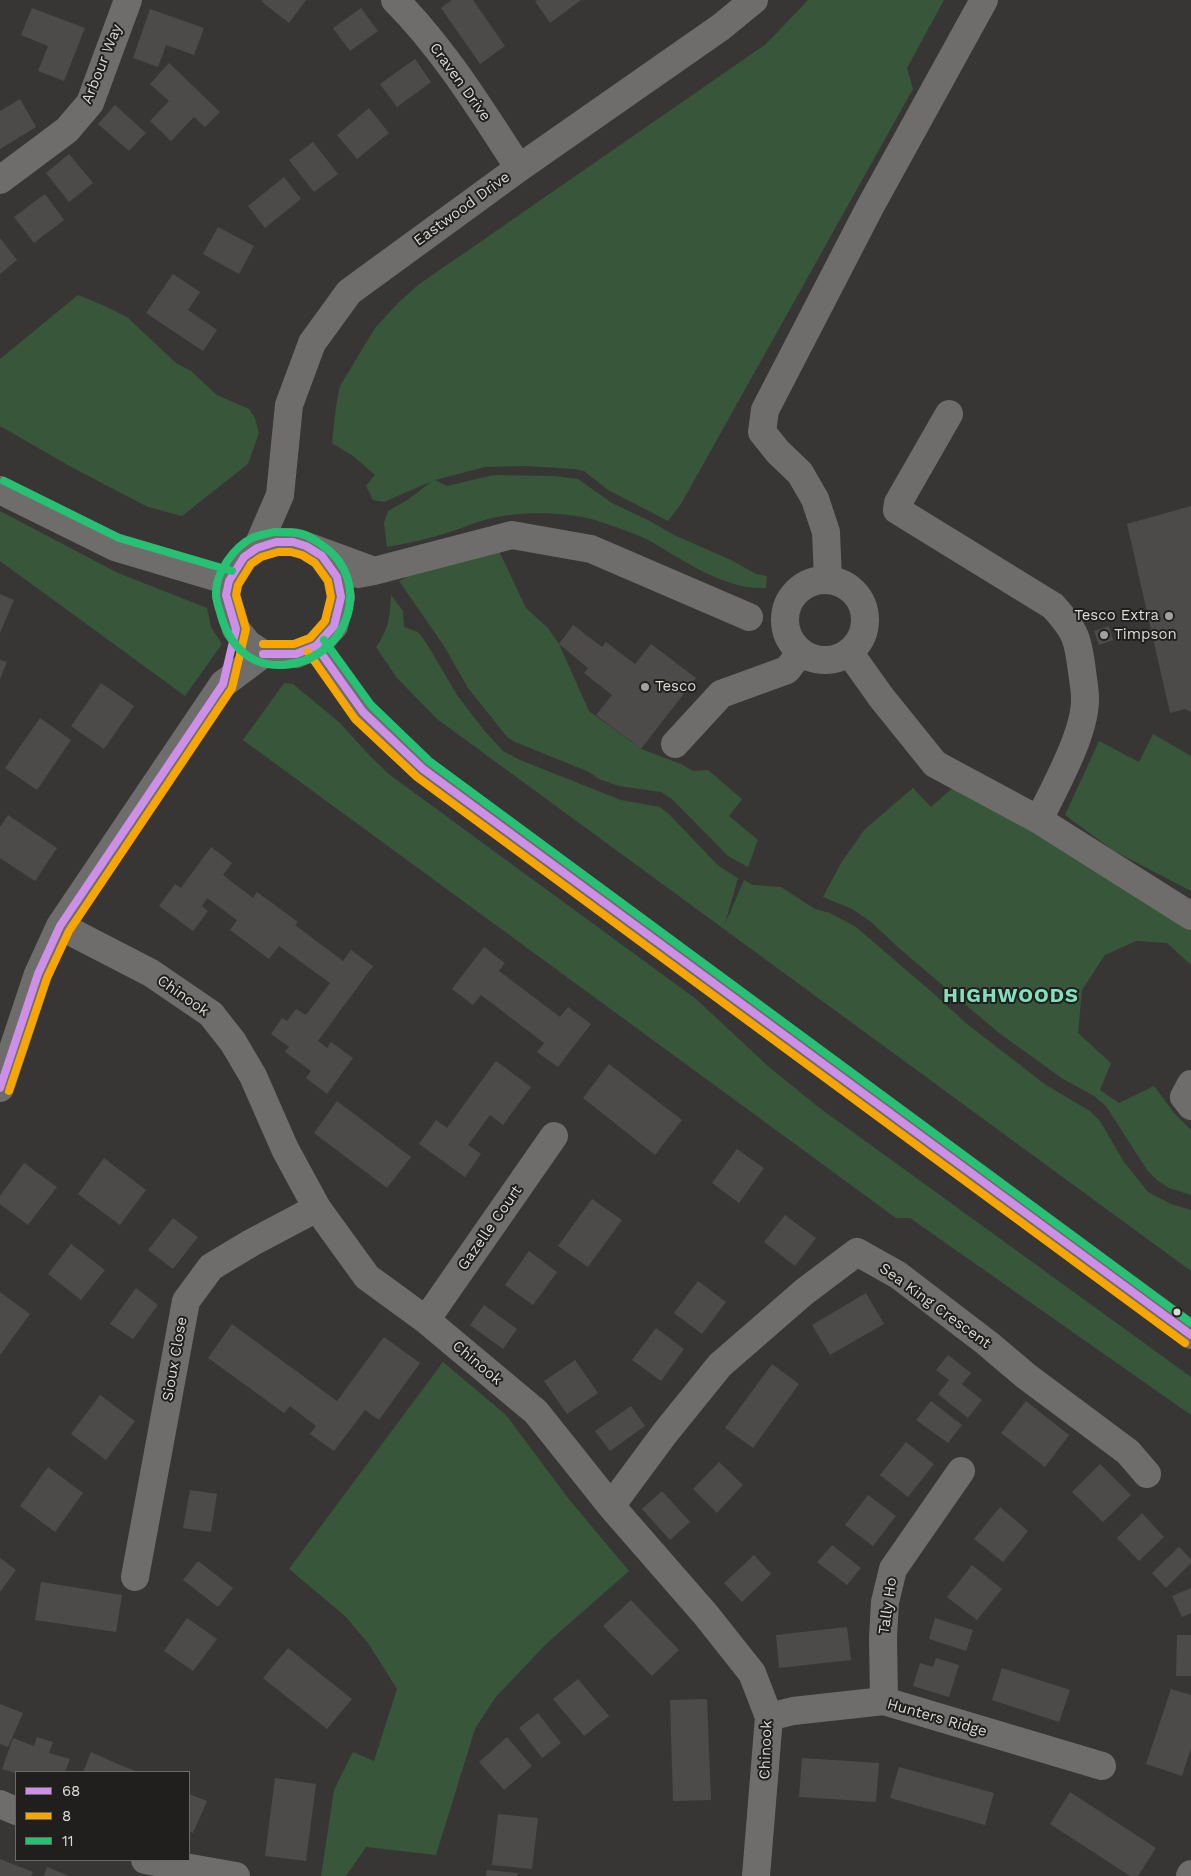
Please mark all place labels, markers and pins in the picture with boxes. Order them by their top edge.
place label: Tesco Extra [1074,607,1159,625]
marker: Tesco Extra [1163,610,1175,622]
place label: Timpson [1114,626,1177,644]
marker: Timpson [1098,629,1110,641]
place label: Tesco [655,678,696,696]
marker: Tesco [639,681,651,693]
unlabelled marker [1172,1307,1182,1317]

